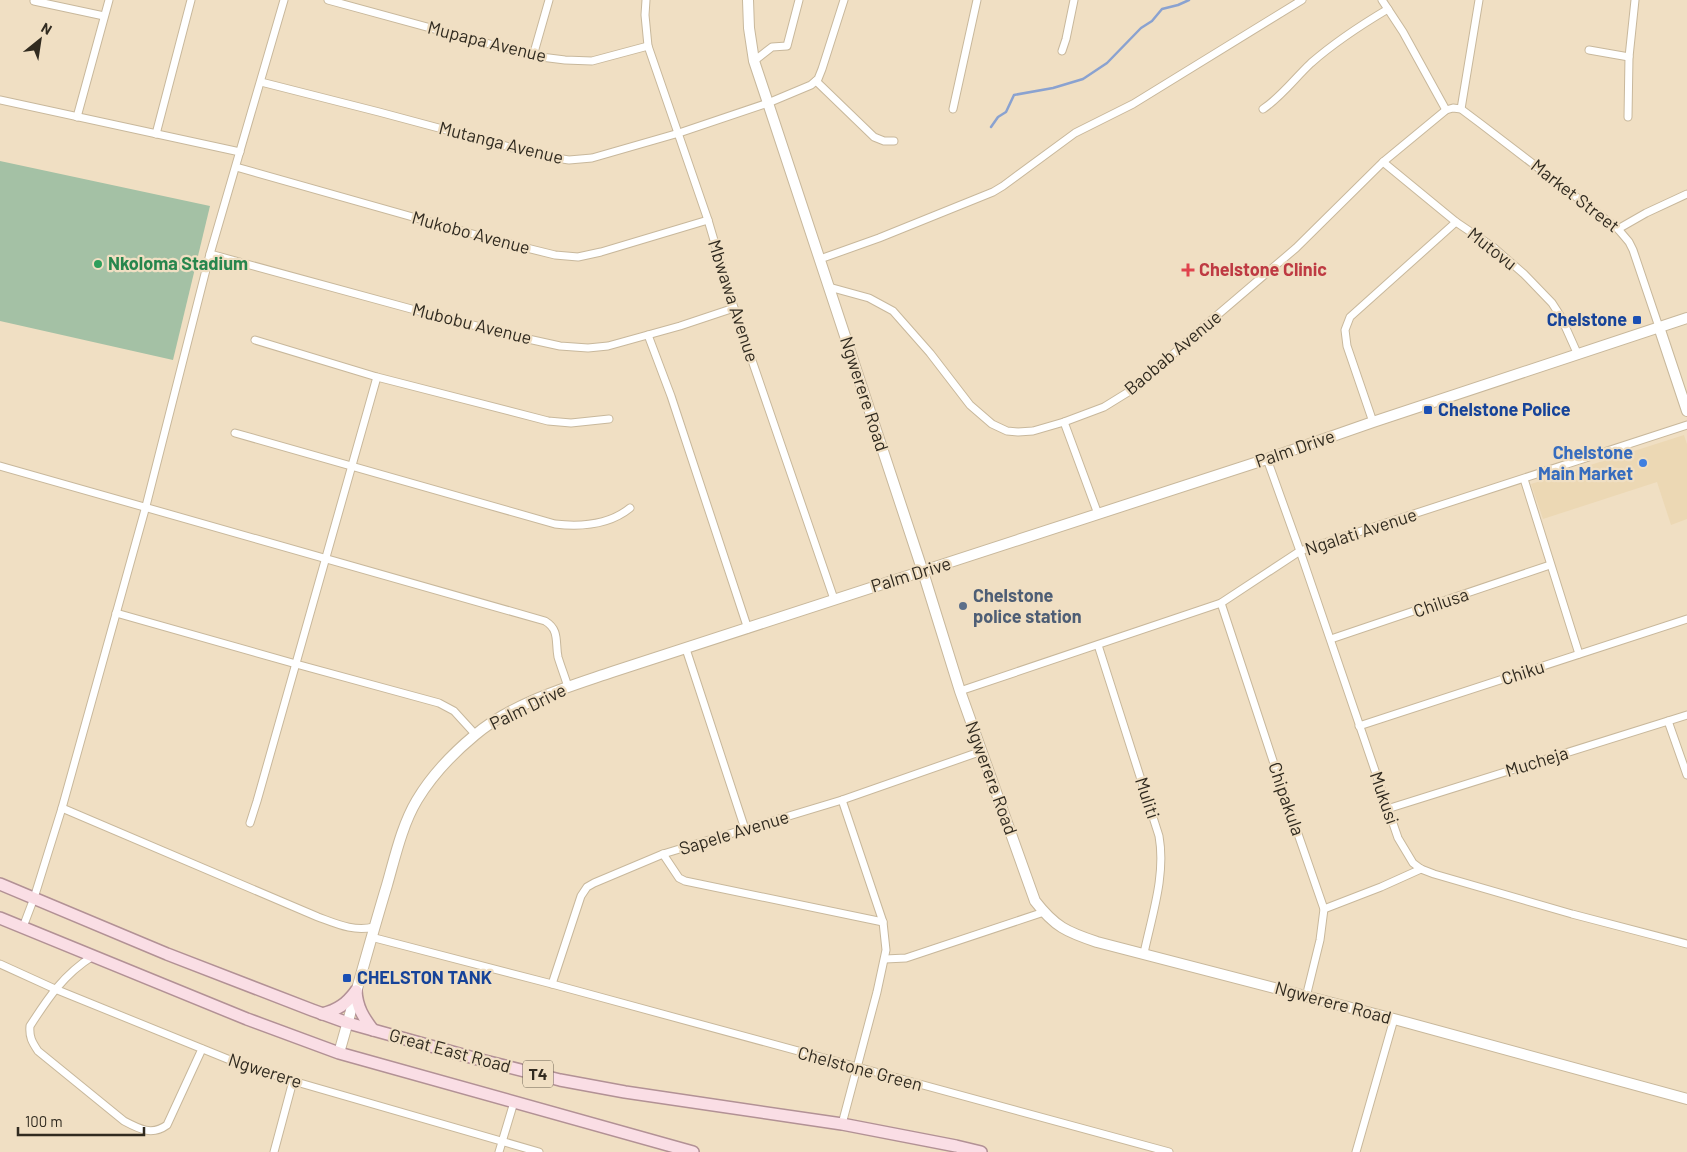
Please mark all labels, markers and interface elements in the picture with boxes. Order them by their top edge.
north arrow [15,15,65,65]
street label: Mupapa Avenue [426,16,549,66]
text: N [38,19,55,38]
street label: Mutanga Avenue [437,116,566,168]
street label: Market Street [1527,154,1624,237]
street label: Mukobo Avenue [410,206,533,258]
street label: Mutovu [1464,222,1522,274]
street label: Mbwawa Avenue [704,237,764,365]
place label: Nkoloma Stadium [108,252,248,274]
marker: Nkoloma Stadium [92,258,104,270]
place label: Chelstone Clinic [1199,258,1327,280]
marker: Chelstone Clinic [1181,263,1195,277]
street label: Mubobu Avenue [410,298,534,348]
street label: Baobab Avenue [1119,305,1225,399]
place label: Chelstone [1547,308,1627,330]
marker: Chelstone [1631,314,1643,326]
street label: Ngwerere Road [836,333,894,454]
place label: Chelstone Police [1438,398,1571,420]
marker: Chelstone Police [1422,404,1434,416]
street label: Palm Drive [1252,424,1337,472]
place label: Chelstone Main Market [1538,441,1633,484]
marker: Chelstone Main Market [1637,457,1649,469]
street label: Ngalati Avenue [1302,503,1419,559]
street label: Palm Drive [868,551,953,597]
street label: Chilusa [1410,582,1471,622]
place label: Chelstone police station [973,584,1082,627]
marker: Chelstone police station [957,600,969,612]
street label: Chiku [1498,655,1547,689]
street label: Palm Drive [486,678,569,734]
street label: Ngwerere Road [961,718,1023,838]
street label: Mucheja [1503,741,1571,781]
street label: Chipakula [1264,759,1310,838]
street label: Mukusi [1366,768,1404,827]
street label: Muliti [1131,774,1165,821]
street label: Sapele Avenue [676,805,791,859]
place label: CHELSTON TANK [357,966,492,988]
marker: CHELSTON TANK [341,972,353,984]
street label: Ngwerere Road [1273,976,1394,1028]
street label: Great East Road [387,1023,513,1077]
street label: Chelstone Green [796,1041,925,1095]
street label: Ngwerere [226,1048,305,1092]
road number: T4 [523,1060,553,1088]
scale bar [18,1104,144,1136]
text: 100 m [25,1112,63,1130]

